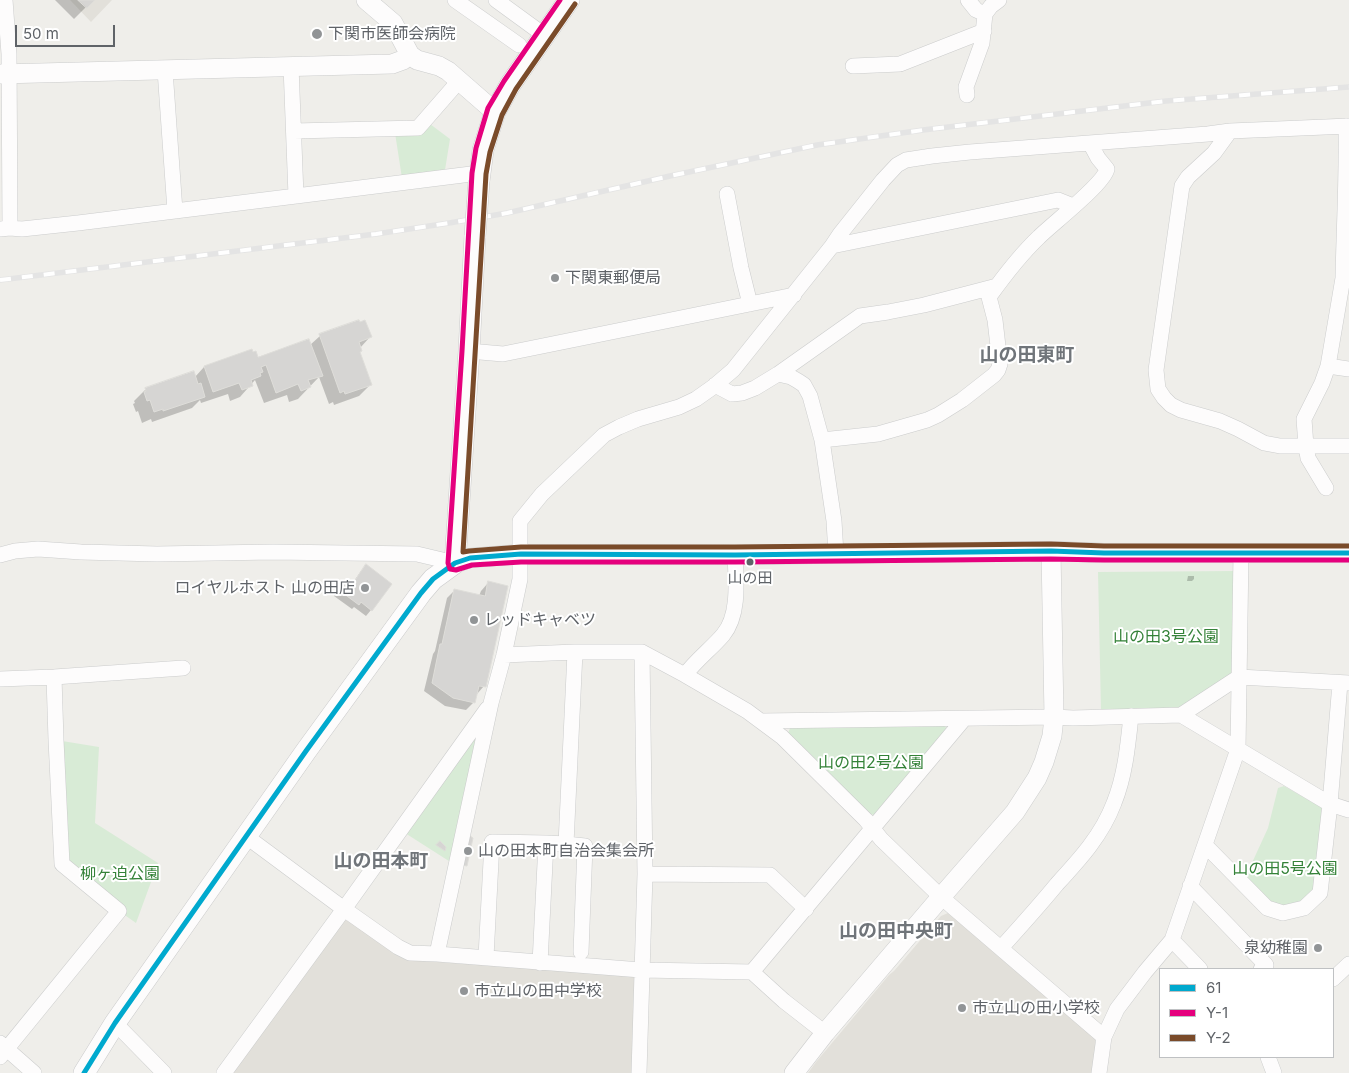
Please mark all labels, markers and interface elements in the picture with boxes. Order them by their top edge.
scale bar [18,15,118,47]
text: 50 m [23,24,59,43]
place label: 下関市医師会病院 [328,24,456,44]
marker: 下関市医師会病院 [310,27,324,41]
place label: 下関東郵便局 [565,268,661,288]
marker: 下関東郵便局 [549,272,561,284]
district label: 山の田東町 [980,344,1074,366]
marker: 山の田 [745,557,755,567]
place label: 山の田 [728,569,772,587]
place label: ロイヤルホスト 山の田店 [175,578,355,598]
marker: ロイヤルホスト 山の田店 [359,582,371,594]
place label: レッドキャベツ [484,610,596,630]
marker: レッドキャベツ [468,614,480,626]
park label: 山の田3号公園 [1113,627,1219,647]
park label: 山の田2号公園 [818,753,924,773]
place label: 山の田本町自治会集会所 [478,841,654,861]
marker: 山の田本町自治会集会所 [462,845,474,857]
district label: 山の田本町 [334,850,428,872]
park label: 山の田5号公園 [1232,859,1338,879]
park label: 柳ヶ迫公園 [80,864,160,884]
district label: 山の田中央町 [839,920,953,942]
place label: 泉幼稚園 [1244,938,1308,958]
marker: 泉幼稚園 [1312,942,1324,954]
legend [1159,968,1334,1058]
text: 61 [1206,978,1221,997]
place label: 市立山の田中学校 [474,981,602,1001]
marker: 市立山の田中学校 [458,985,470,997]
place label: 市立山の田小学校 [972,998,1100,1018]
marker: 市立山の田小学校 [956,1002,968,1014]
text: Y-1 [1206,1003,1228,1022]
text: Y-2 [1206,1028,1231,1047]

